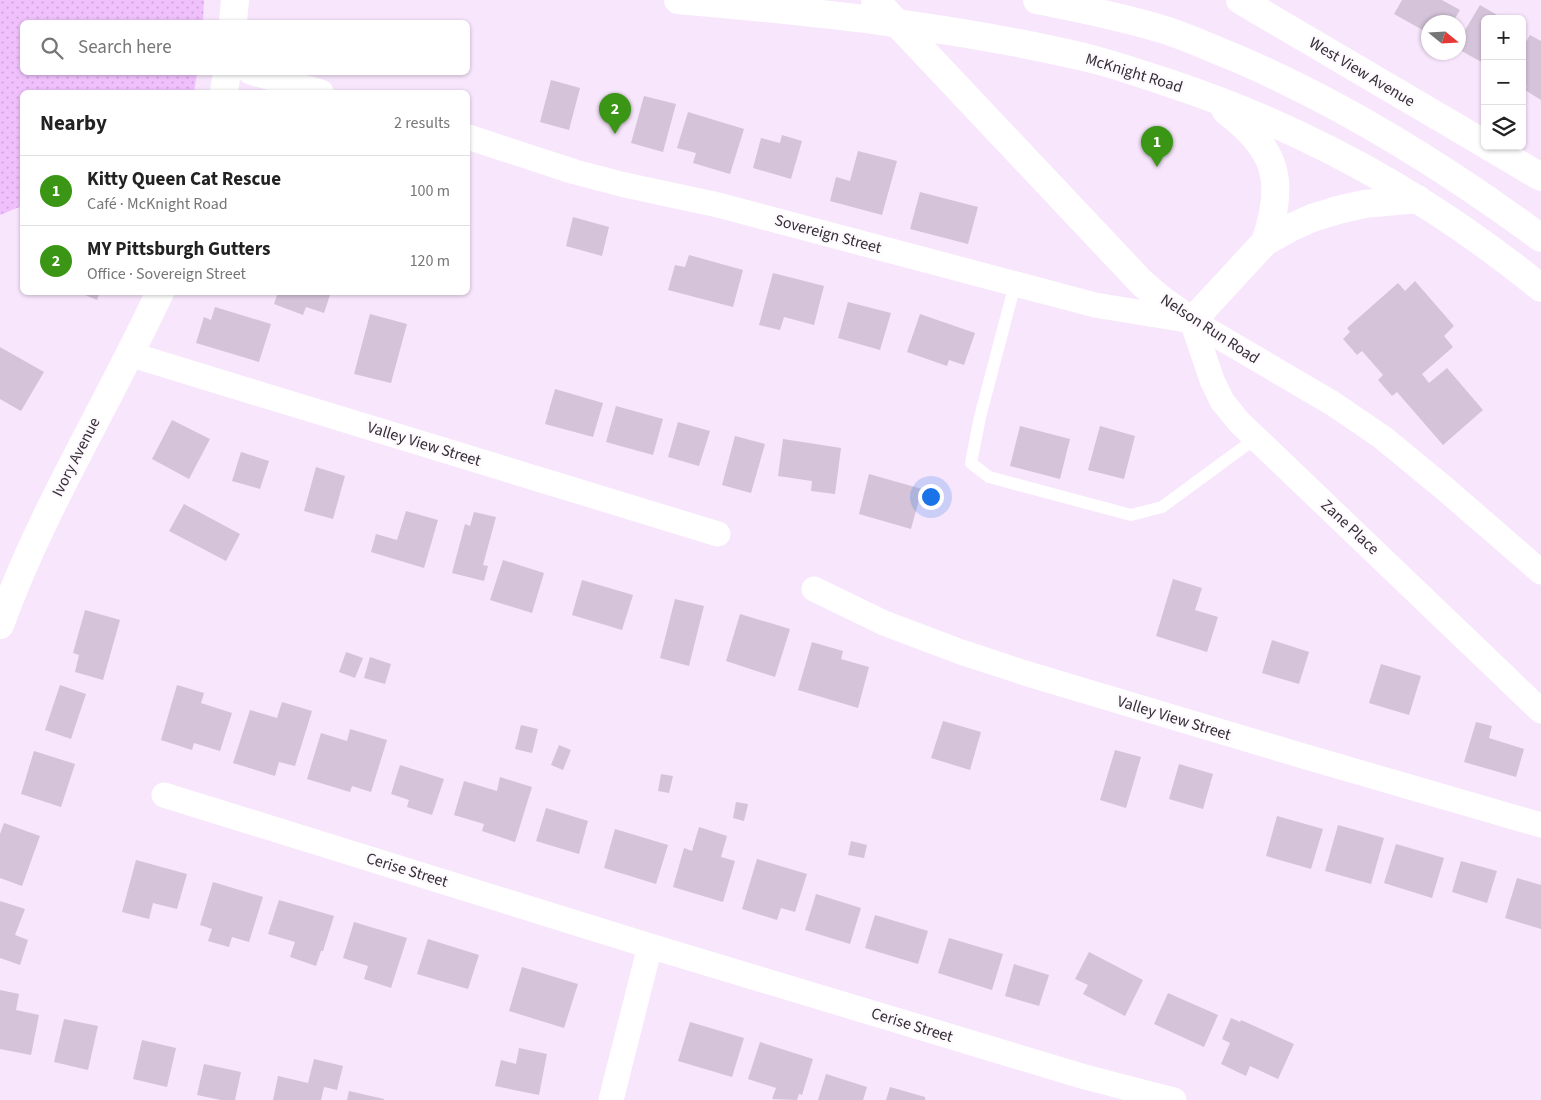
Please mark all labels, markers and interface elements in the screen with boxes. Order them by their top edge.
north arrow [1421,15,1466,60]
map controls [1481,15,1526,150]
button: + [1481,15,1526,60]
search box [20,20,470,75]
street label: West View Avenue [1305,32,1419,112]
icon: search [38,34,66,62]
text: Search here [78,34,172,61]
street label: McKnight Road [1083,48,1185,98]
button: − [1481,60,1526,105]
pin: 2 [599,93,631,134]
button: layers [1481,105,1526,150]
text: Nearby [40,108,107,138]
text: 2 results [394,112,450,134]
pin: 1 [1141,126,1173,167]
text: Kitty Queen Cat Rescue [87,166,281,193]
text: 1 [52,180,60,202]
text: 100 m [410,180,450,202]
text: Café · McKnight Road [87,193,228,215]
street label: Sovereign Street [772,209,884,259]
text: MY Pittsburgh Gutters [87,236,270,263]
text: 2 [52,250,60,272]
text: 120 m [410,250,450,272]
text: Office · Sovereign Street [87,263,246,285]
street label: Nelson Run Road [1156,289,1264,369]
street label: Ivory Avenue [47,414,105,500]
street label: Valley View Street [364,416,484,472]
your location [918,484,944,510]
street label: Zane Place [1316,494,1384,560]
street label: Valley View Street [1114,690,1234,746]
street label: Cerise Street [363,847,451,893]
street label: Cerise Street [868,1002,956,1048]

